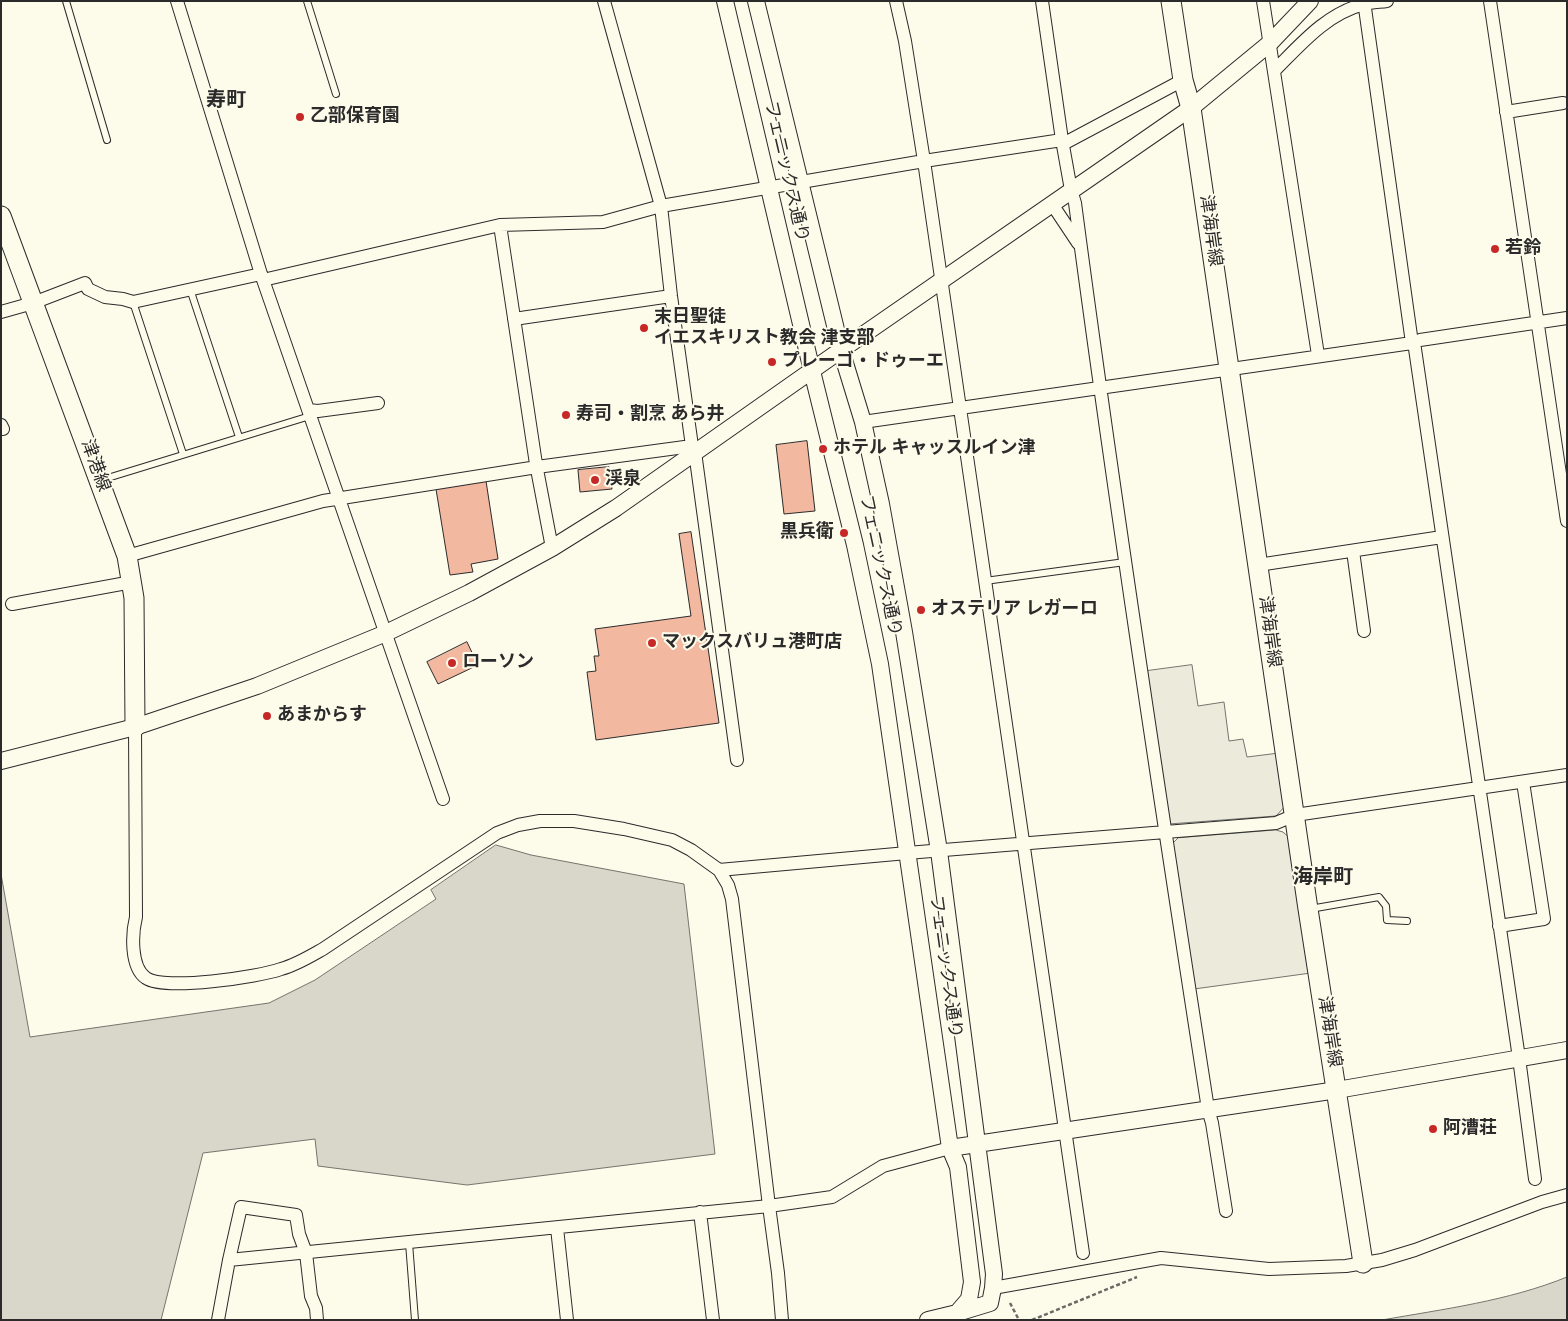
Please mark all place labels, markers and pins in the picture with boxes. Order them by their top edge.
place label: 乙部保育園 [310,106,400,128]
marker: 乙部保育園 [294,111,306,123]
place label: 若鈴 [1505,238,1541,260]
marker: 若鈴 [1489,243,1501,255]
place label: 末日聖徒 イエスキリスト教会 津支部 [654,307,874,350]
marker: 末日聖徒 イエスキリスト教会 津支部 [638,322,650,334]
place label: プレーゴ・ドゥーエ [782,351,944,373]
marker: プレーゴ・ドゥーエ [766,356,778,368]
place label: 寿司・割烹 あら井 [576,404,724,426]
marker: 寿司・割烹 あら井 [560,409,572,421]
place label: ホテル キャッスルイン津 [833,438,1035,460]
marker: ホテル キャッスルイン津 [817,443,829,455]
place label: 渓泉 [605,469,641,491]
marker: 渓泉 [589,474,601,486]
place label: 黒兵衛 [780,522,834,544]
marker: 黒兵衛 [838,527,850,539]
place label: オステリア レガーロ [931,599,1097,621]
marker: オステリア レガーロ [915,604,927,616]
place label: マックスバリュ港町店 [662,632,842,654]
marker: マックスバリュ港町店 [646,637,658,649]
place label: ローソン [462,652,534,674]
marker: ローソン [446,657,458,669]
place label: あまからす [277,705,367,727]
marker: あまからす [261,710,273,722]
place label: 阿漕荘 [1443,1118,1497,1140]
marker: 阿漕荘 [1427,1123,1439,1135]

